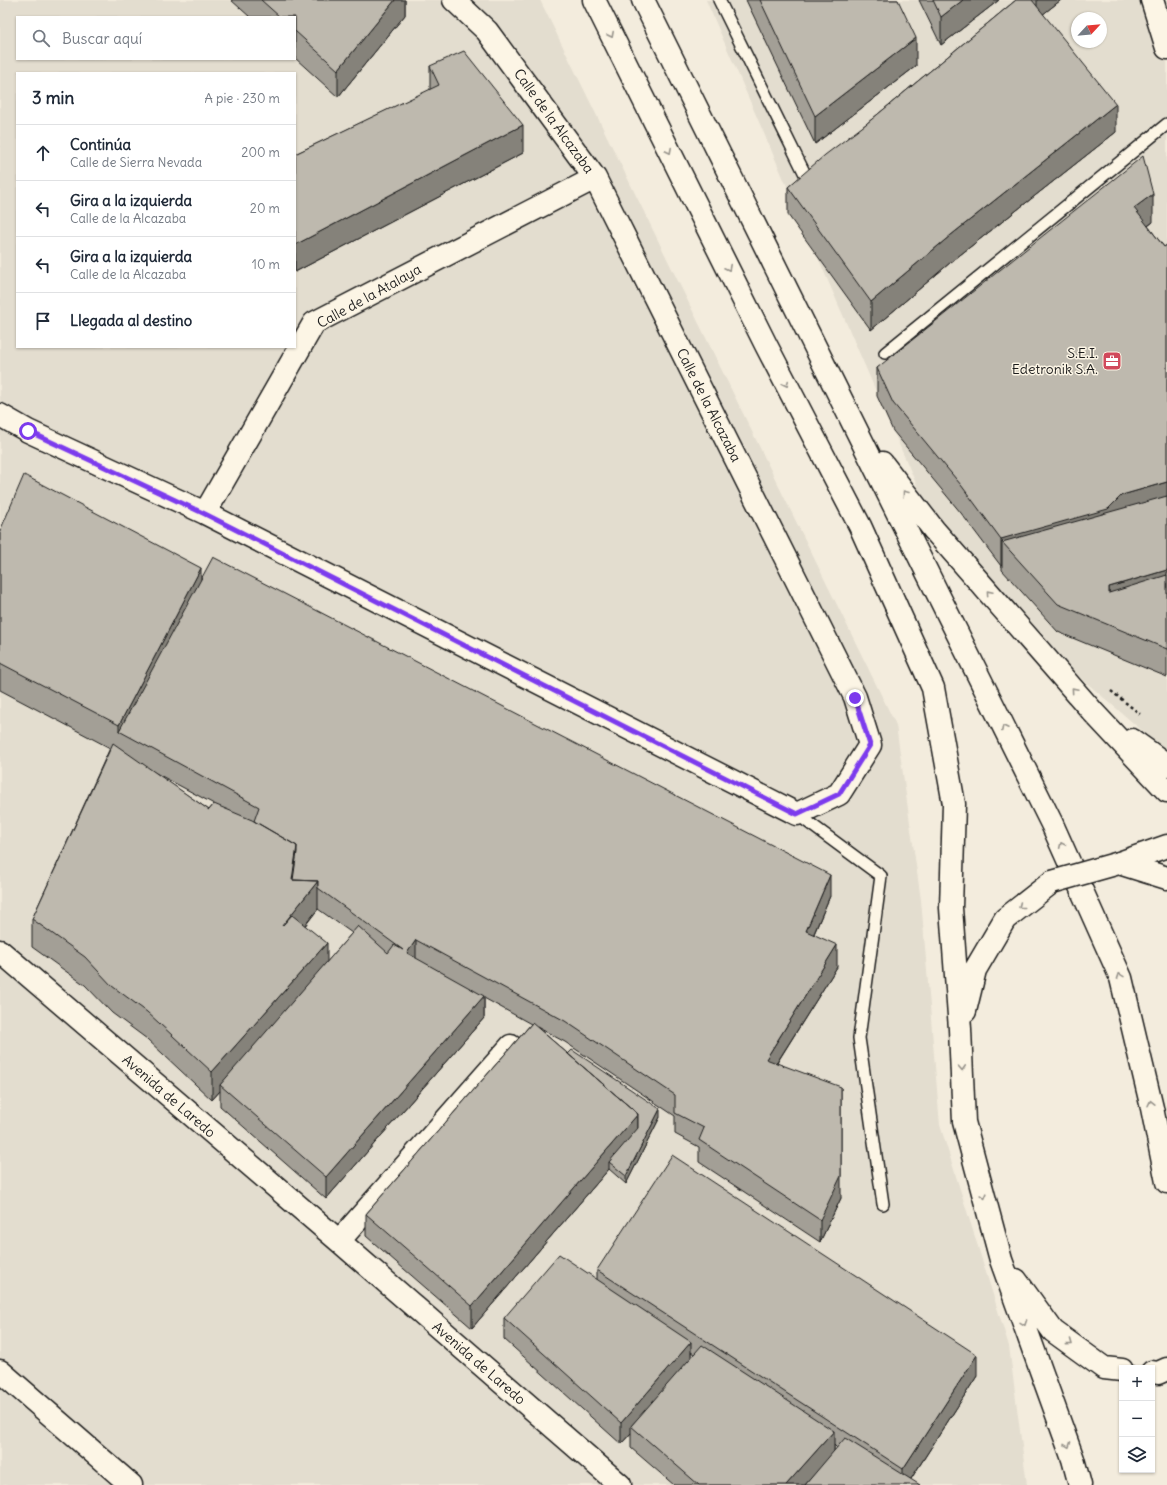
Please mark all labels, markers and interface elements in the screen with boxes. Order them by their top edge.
north arrow [1071,12,1107,48]
search box [16,16,296,60]
icon: search [30,27,52,49]
text: Buscar aquí [62,29,142,48]
one-way arrow [607,31,614,38]
street label: Calle de la Alcazaba [510,65,598,177]
text: 3 min [32,87,74,109]
text: A pie · 230 m [205,90,280,107]
text: Continúa [70,135,131,154]
icon: ahead [32,142,54,164]
text: 200 m [241,144,280,161]
one-way arrow [665,147,672,155]
text: Calle de Sierra Nevada [70,154,202,171]
text: Gira a la izquierda [70,191,192,210]
icon: left [32,198,54,220]
text: 20 m [250,200,280,217]
text: Calle de la Alcazaba [70,210,186,227]
text: Gira a la izquierda [70,247,192,266]
icon: left [32,254,54,276]
text: 10 m [252,256,280,273]
street label: Calle de la Atalaya [314,260,424,332]
one-way arrow [723,263,730,271]
text: Calle de la Alcazaba [70,266,186,283]
icon: arrive [32,310,54,332]
text: Llegada al destino [70,311,192,330]
place label: S.E.I. Edetronik S.A. [1012,344,1098,378]
street label: Calle de la Alcazaba [673,345,745,465]
office icon: S.E.I. Edetronik S.A. [1101,350,1123,372]
one-way arrow [781,379,789,387]
route start [19,422,37,440]
one-way arrow [903,490,910,497]
one-way arrow [986,590,993,597]
one-way arrow [1072,688,1079,695]
route end [846,689,864,707]
one-way arrow [1001,725,1009,732]
one-way arrow [1058,842,1066,849]
one-way arrow [1018,902,1025,909]
one-way arrow [1117,973,1125,980]
street label: Avenida de Laredo [119,1051,219,1141]
one-way arrow [957,1065,966,1071]
one-way arrow [1147,1099,1155,1106]
one-way arrow [979,1192,988,1199]
street label: Avenida de Laredo [429,1318,529,1408]
one-way arrow [1019,1319,1027,1326]
one-way arrow [1065,1338,1072,1345]
map controls [1119,1365,1155,1473]
button: + [1119,1365,1155,1401]
button: − [1119,1401,1155,1437]
button: layers [1119,1437,1155,1473]
one-way arrow [1064,1441,1072,1448]

